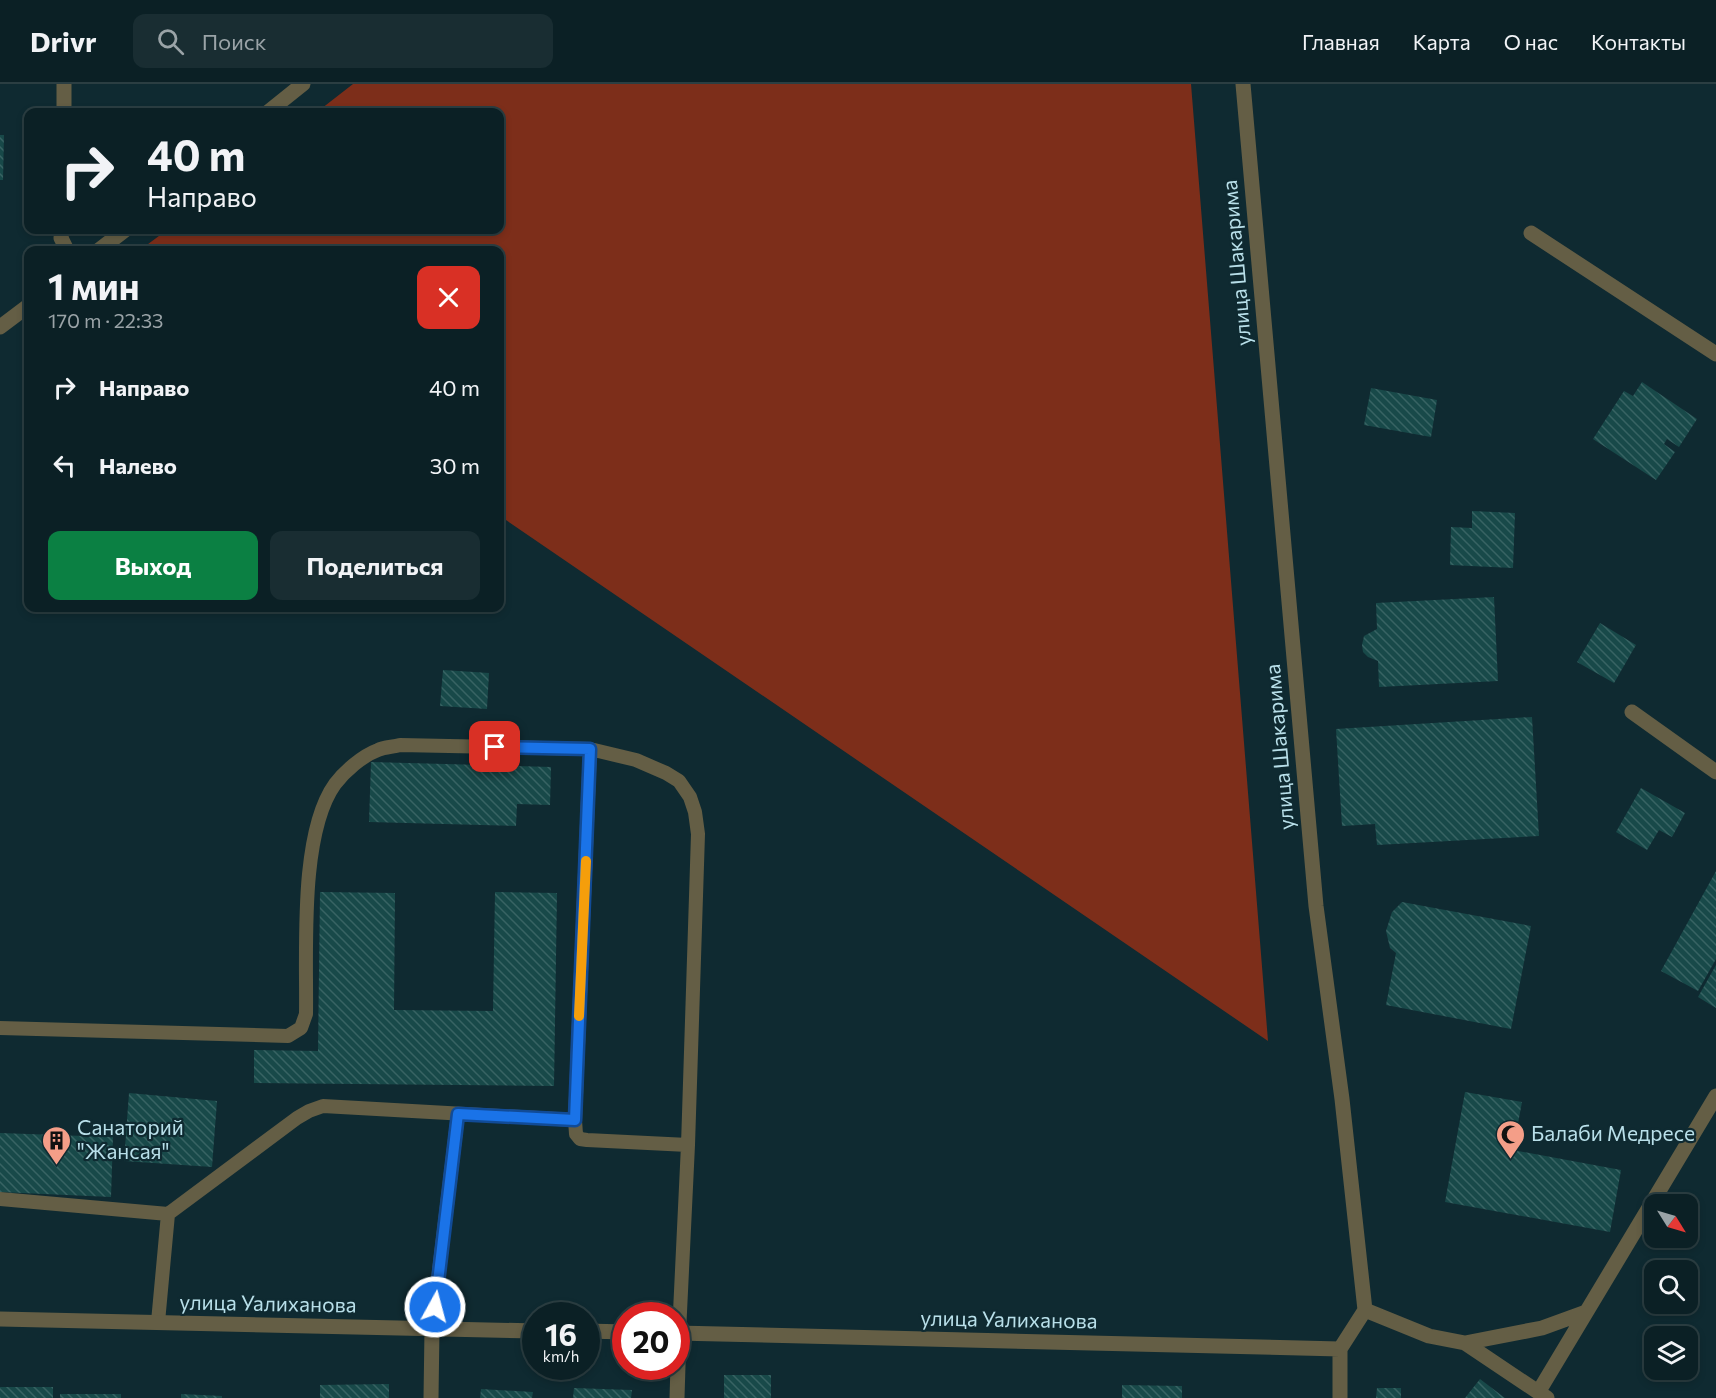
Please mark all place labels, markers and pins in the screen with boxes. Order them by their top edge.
pin [469,721,520,772]
place label: Санаторий "Жансая" [77,1114,184,1163]
mosque icon: Балаби Медресе [1494,1118,1526,1160]
place label: Балаби Медресе [1531,1120,1695,1145]
building icon: Санаторий "Жансая" [40,1124,72,1166]

